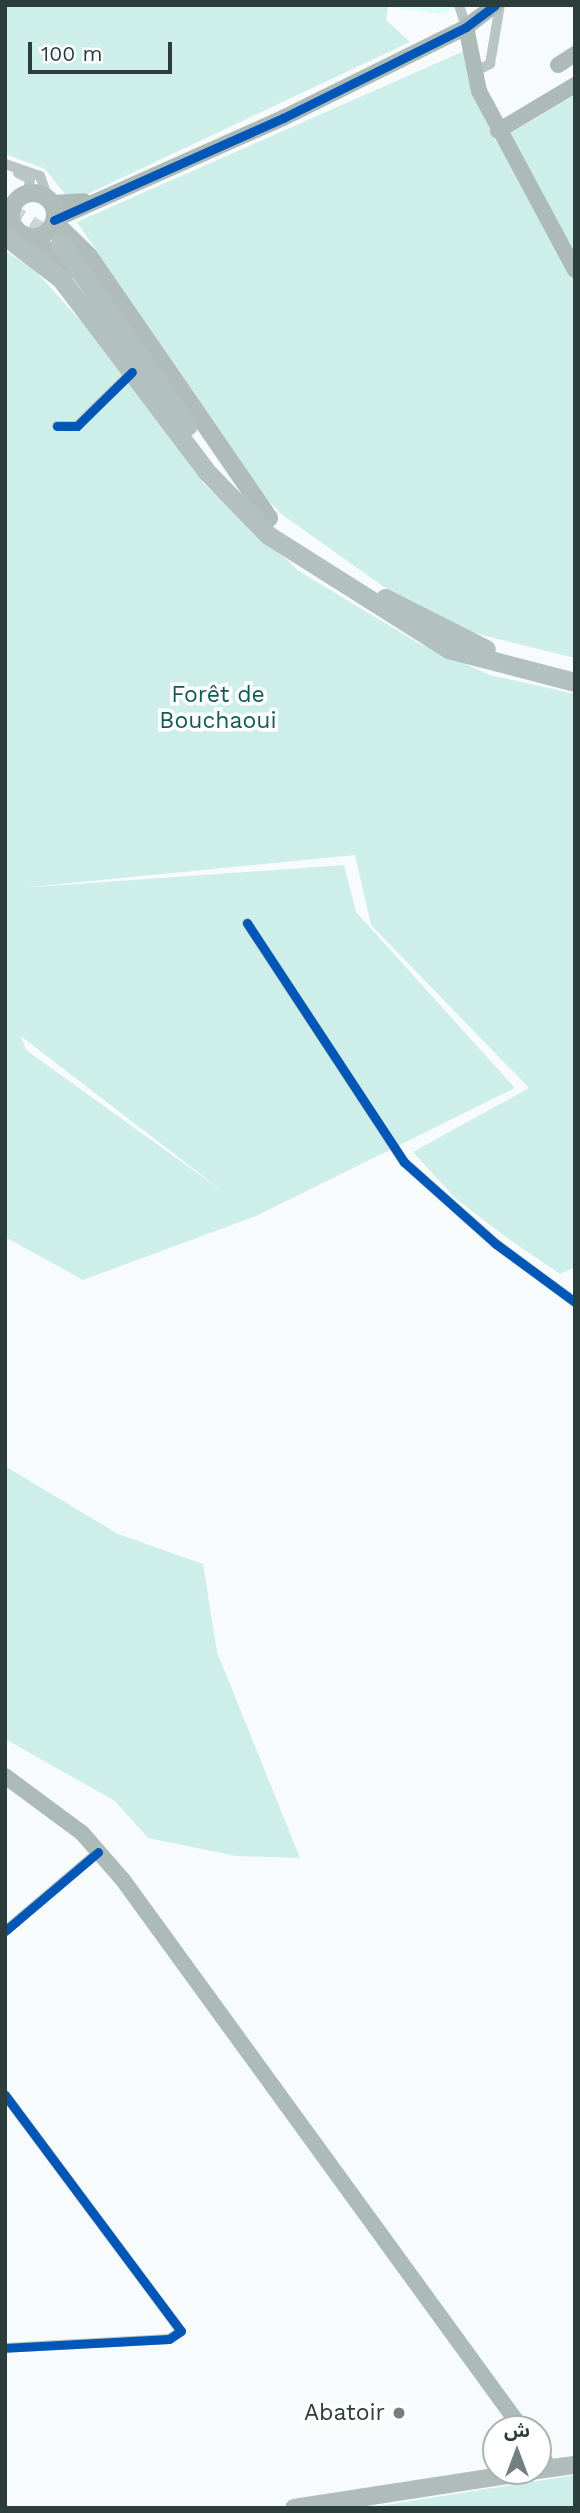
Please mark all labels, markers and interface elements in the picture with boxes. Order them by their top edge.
scale bar [32,28,175,72]
text: 100 m [41,41,103,66]
park label: Forêt de Bouchaoui [159,681,277,735]
place label: Abatoir [304,2399,385,2427]
marker: Abatoir [391,2405,407,2421]
north arrow [482,2415,552,2485]
text: ش [504,2419,530,2442]

